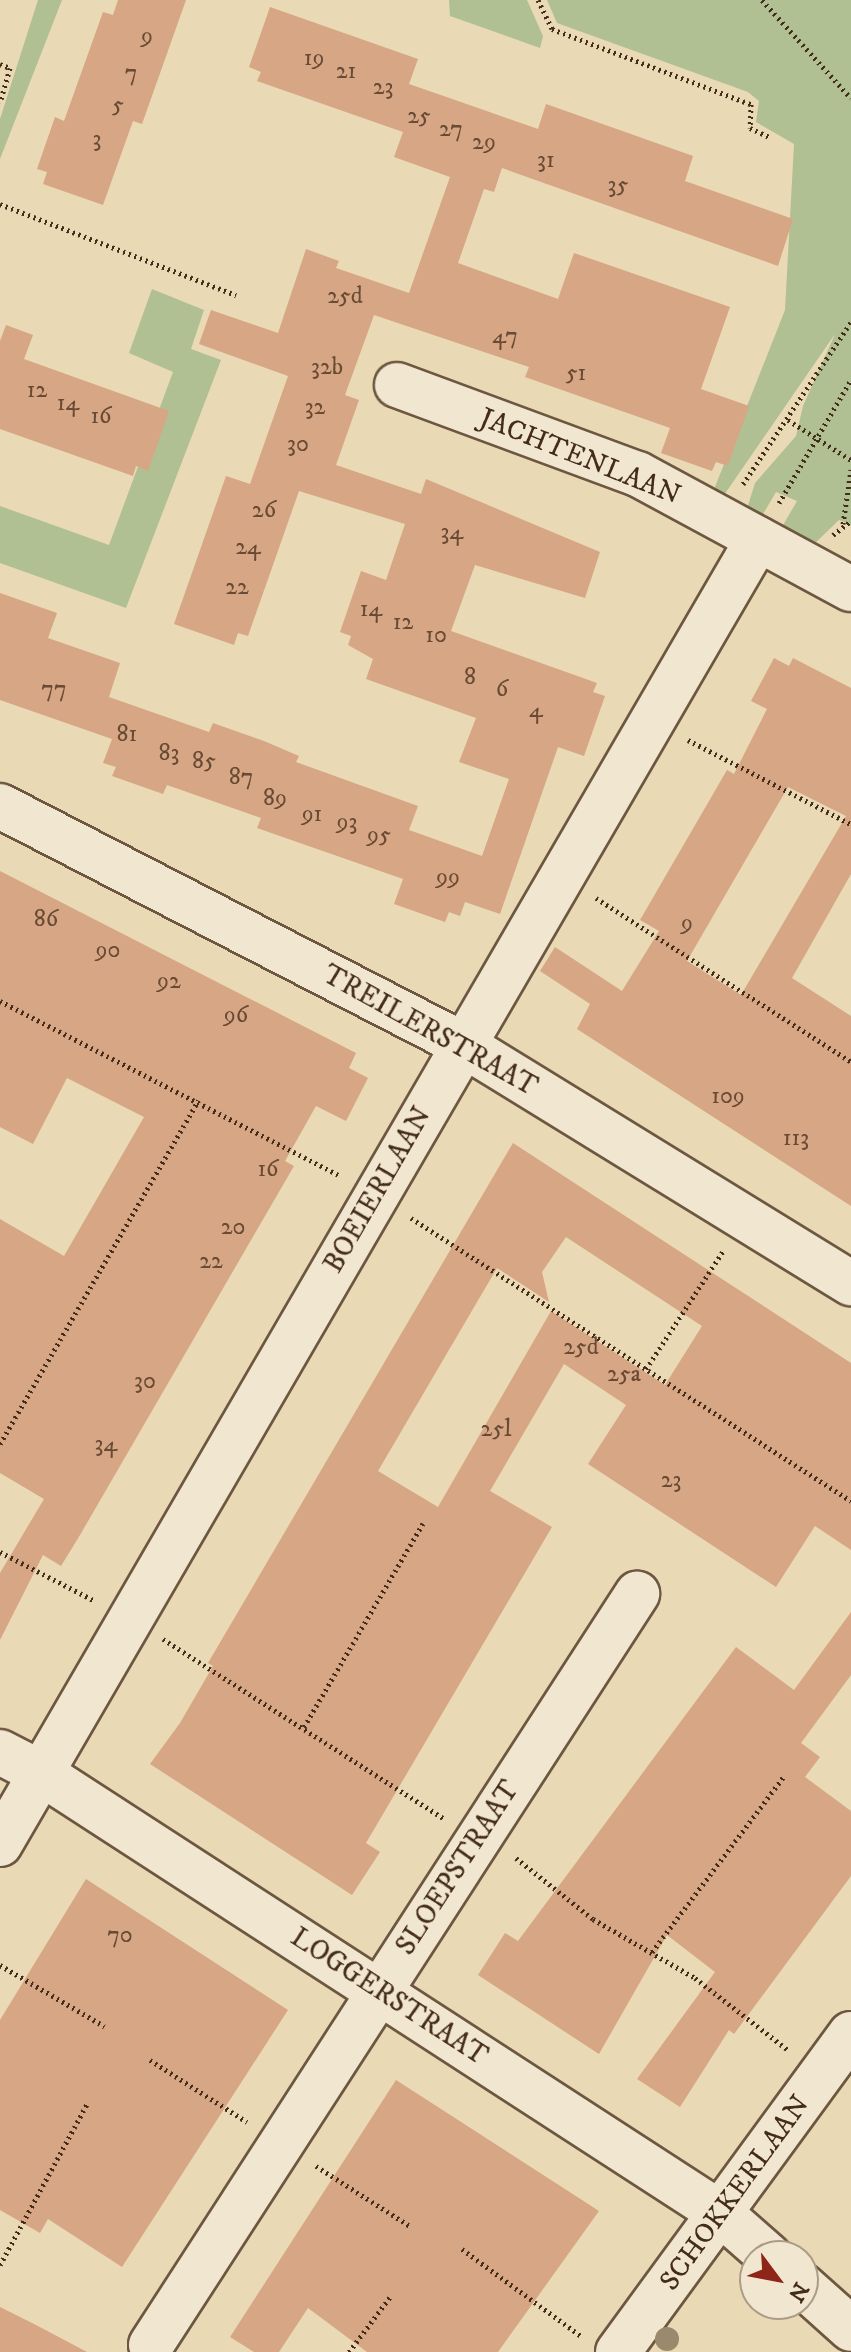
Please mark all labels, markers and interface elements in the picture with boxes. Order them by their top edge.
house number: 9 [141,23,153,51]
house number: 19 [304,45,324,73]
house number: 21 [336,58,356,86]
house number: 7 [125,60,137,88]
house number: 23 [373,74,393,102]
house number: 5 [112,92,124,120]
house number: 25 [407,103,431,131]
house number: 27 [439,116,463,144]
house number: 3 [93,126,101,154]
house number: 29 [472,129,496,157]
house number: 31 [537,147,555,175]
house number: 35 [608,172,628,200]
house number: 25d [327,283,363,311]
house number: 47 [492,323,518,351]
house number: 32b [311,354,343,382]
house number: 51 [566,360,586,388]
house number: 12 [27,377,47,405]
house number: 14 [57,390,79,418]
house number: 32 [305,394,325,422]
street label: JACHTENLAAN [475,401,685,513]
house number: 16 [90,403,112,431]
house number: 30 [287,431,309,459]
house number: 26 [252,497,276,525]
house number: 34 [441,519,463,547]
house number: 24 [235,534,261,562]
house number: 22 [225,574,249,602]
house number: 14 [360,596,382,624]
house number: 12 [393,609,413,637]
house number: 10 [425,622,447,650]
house number: 8 [464,664,476,692]
house number: 77 [41,676,67,704]
house number: 6 [496,676,508,704]
house number: 4 [529,697,543,725]
house number: 81 [117,721,137,749]
house number: 83 [159,740,179,768]
house number: 85 [192,748,216,776]
house number: 87 [229,764,253,792]
house number: 89 [263,785,287,813]
house number: 91 [302,801,322,829]
house number: 93 [337,809,357,837]
house number: 95 [367,822,391,850]
house number: 99 [436,864,460,892]
house number: 86 [34,906,58,934]
house number: 9 [681,910,693,938]
house number: 90 [96,937,120,965]
street label: TREILERSTRAAT [317,958,543,1104]
house number: 92 [157,968,181,996]
house number: 96 [224,1002,248,1030]
house number: 109 [711,1083,745,1111]
street label: BOEIERLAAN [317,1101,439,1279]
house number: 113 [783,1125,809,1153]
house number: 16 [257,1156,279,1184]
house number: 20 [221,1214,245,1242]
house number: 22 [199,1248,223,1276]
house number: 25d [563,1334,599,1362]
house number: 25a [607,1361,641,1389]
house number: 30 [134,1368,156,1396]
house number: 25l [481,1416,511,1444]
house number: 34 [95,1431,117,1459]
house number: 23 [661,1467,681,1495]
street label: SLOEPSTRAAT [389,1775,527,1961]
street label: LOGGERSTRAAT [284,1921,494,2073]
house number: 70 [107,1922,133,1950]
street label: SCHOKKERLAAN [653,2089,817,2297]
north arrow [739,2240,819,2320]

